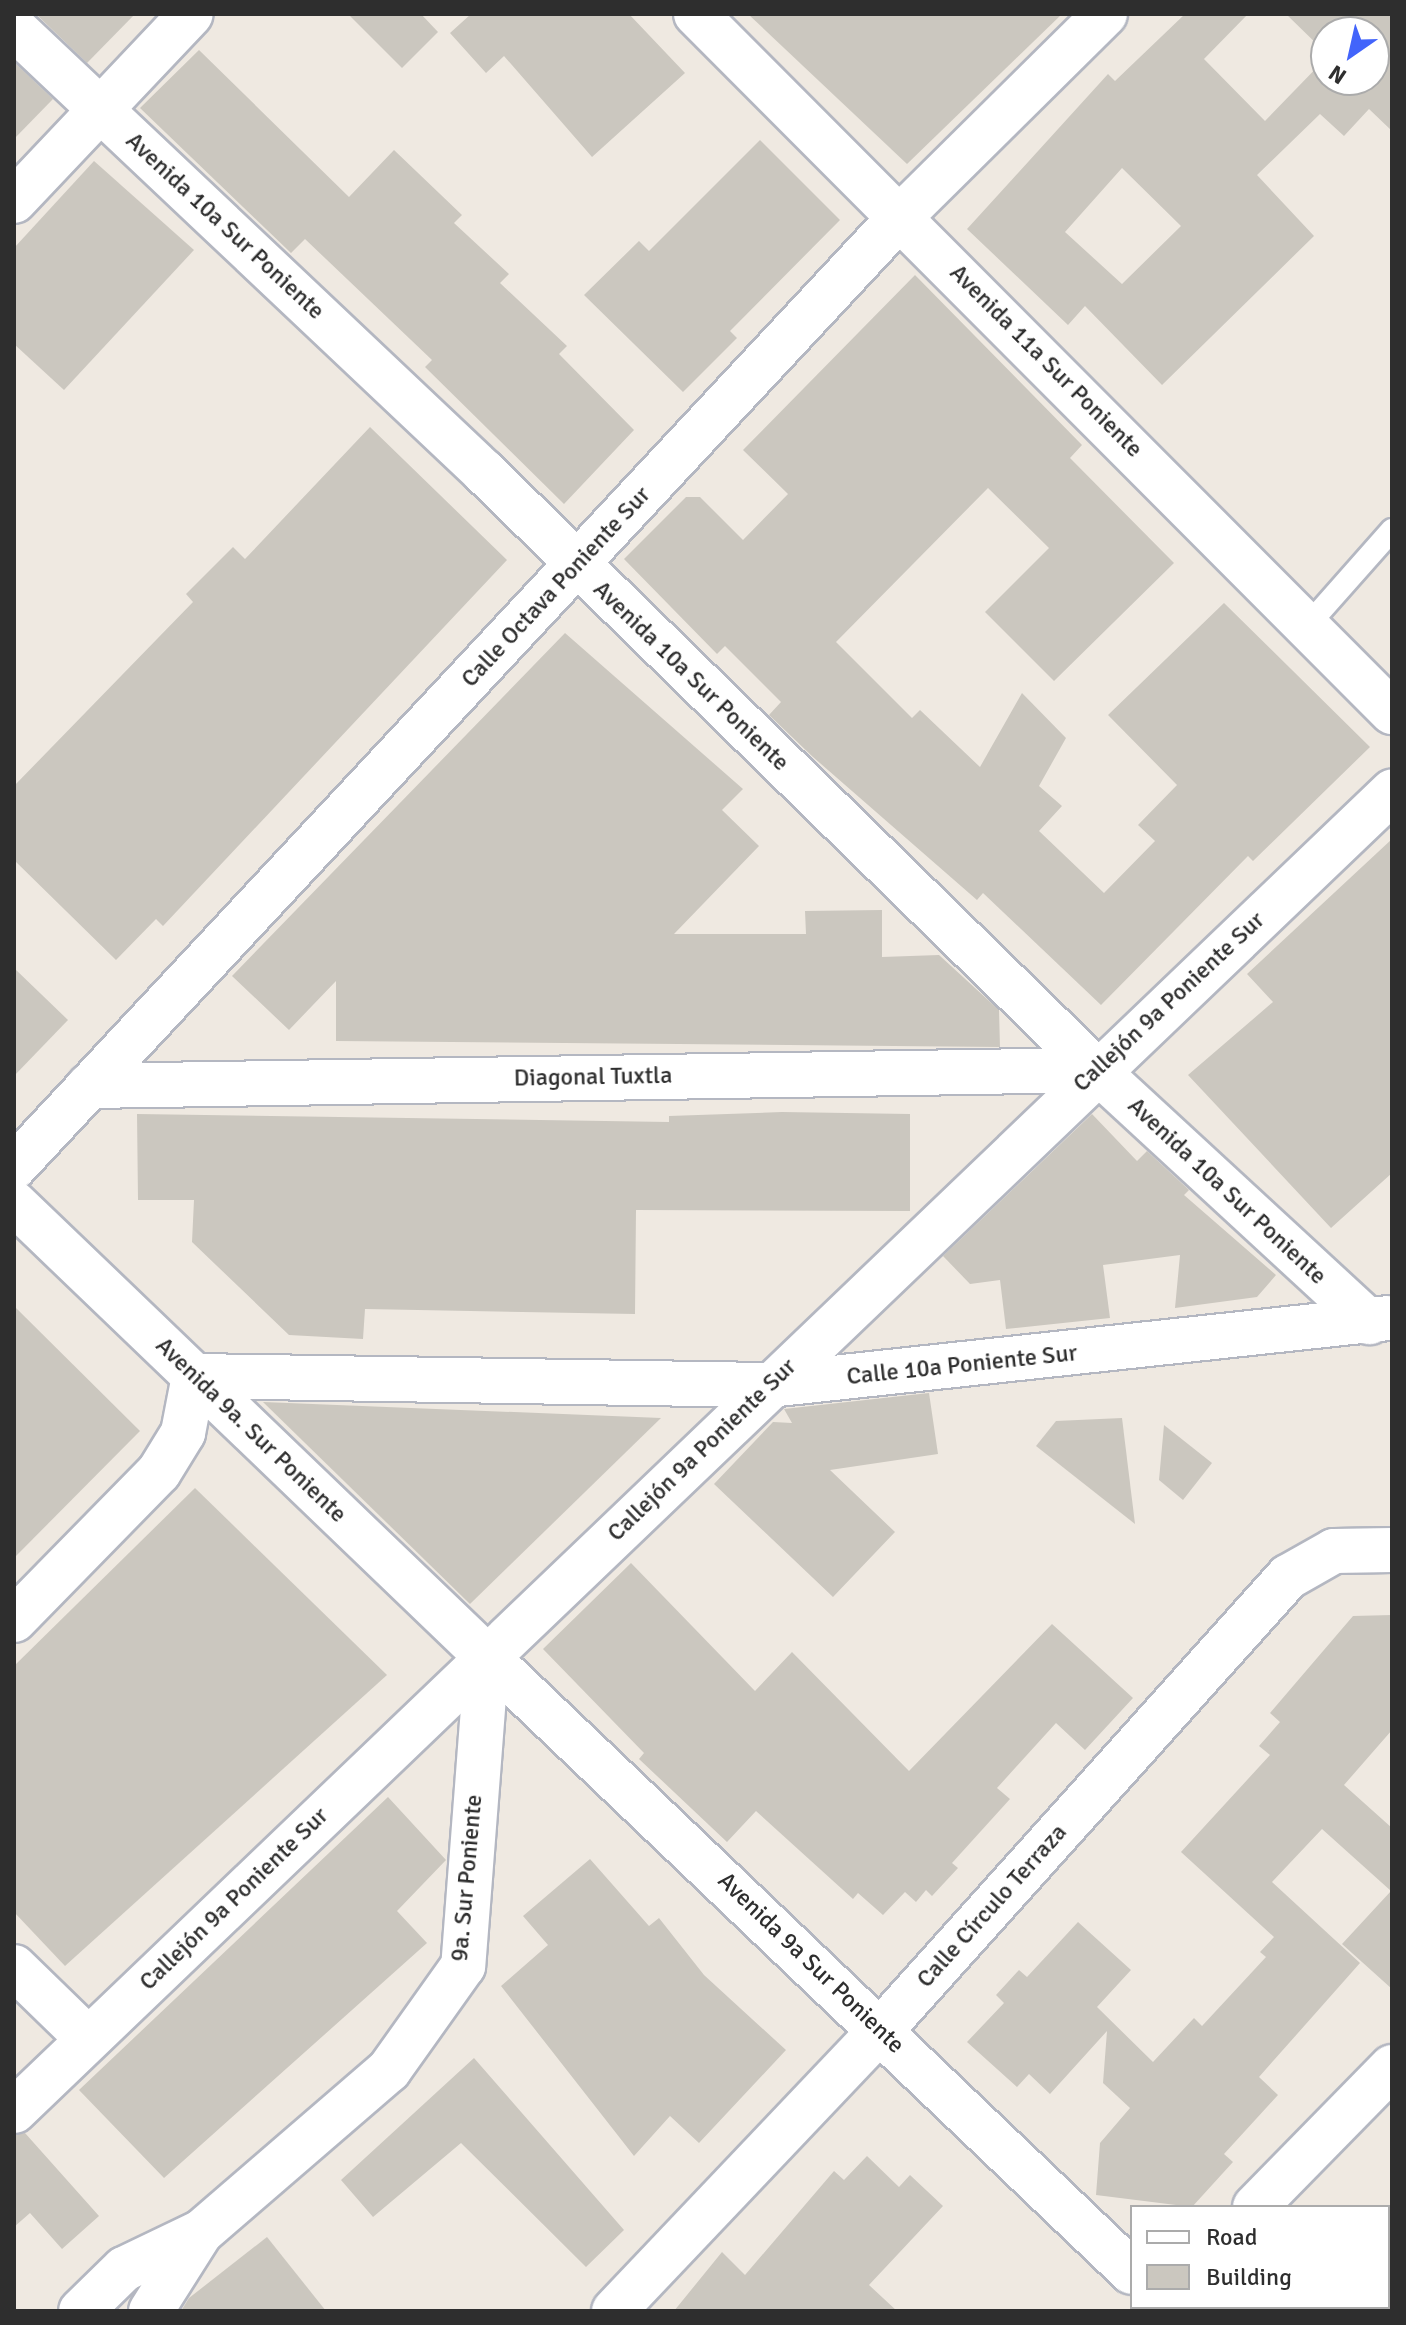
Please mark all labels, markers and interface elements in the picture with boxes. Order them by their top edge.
north arrow [1310,16,1390,96]
text: N [1324,59,1351,90]
street label: Avenida 10a Sur Poniente [120,126,330,326]
street label: Avenida 11a Sur Poniente [944,259,1148,463]
street label: Calle Octava Poniente Sur [455,481,657,693]
street label: Avenida 10a Sur Poniente [587,575,795,777]
street label: Callejón 9a Poniente Sur [1067,906,1271,1098]
street label: Diagonal Tuxtla [513,1061,673,1093]
street label: Avenida 10a Sur Poniente [1122,1091,1332,1291]
street label: Avenida 9a. Sur Poniente [150,1331,352,1529]
street label: Calle 10a Poniente Sur [845,1339,1079,1391]
street label: Callejón 9a Poniente Sur [602,1352,802,1548]
street label: 9a. Sur Poniente [445,1793,489,1963]
street label: Callejón 9a Poniente Sur [134,1801,334,1997]
street label: Calle Círculo Terraza [911,1818,1073,1994]
street label: Avenida 9a Sur Poniente [712,1867,910,2059]
legend [1130,2205,1390,2309]
text: Road [1206,2222,1257,2252]
text: Building [1206,2262,1292,2292]

